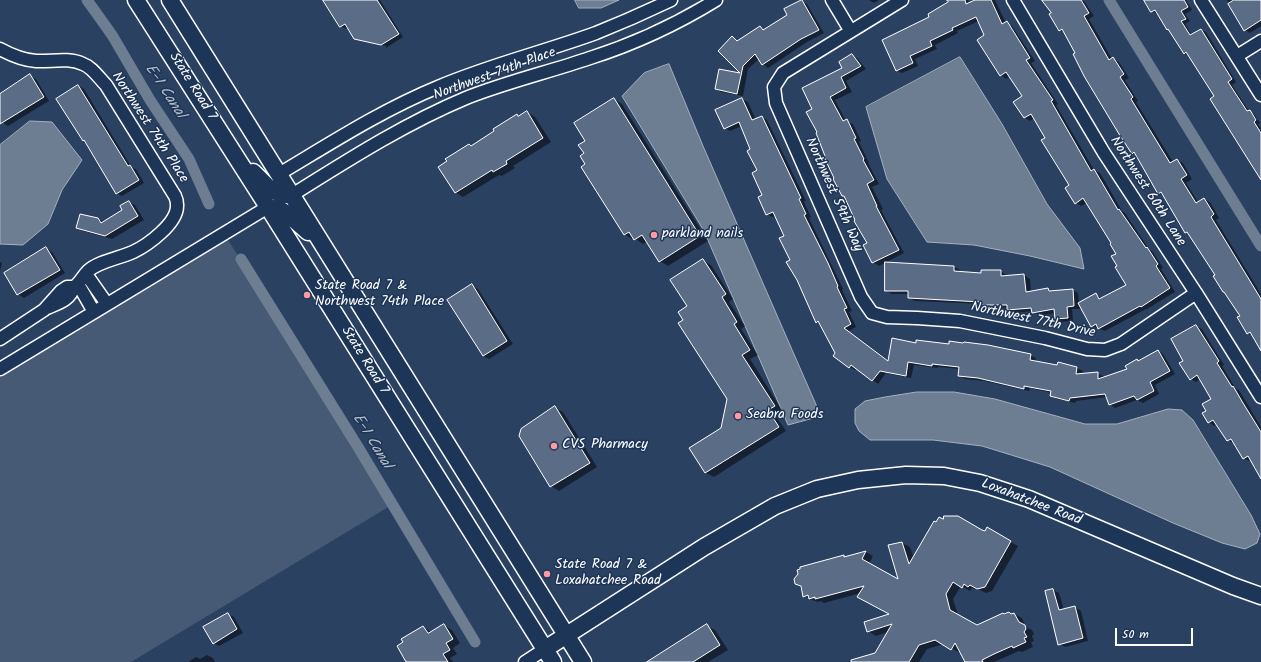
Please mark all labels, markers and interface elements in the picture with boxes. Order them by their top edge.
street label: Northwest 74th Place [432,45,558,105]
street label: State Road 7 [165,50,219,124]
water label: E-1 Canal [140,61,188,123]
street label: Northwest 74th Place [107,69,191,187]
street label: Northwest 60th Lane [1105,134,1189,250]
street label: Northwest 59th Way [800,135,866,255]
place label: parkland nails [662,227,743,243]
marker: parkland nails [649,230,659,240]
place label: State Road 7 & Northwest 74th Place [315,279,444,312]
marker: State Road 7 & Northwest 74th Place [302,290,312,300]
street label: Northwest 77th Drive [969,300,1097,342]
street label: State Road 7 [337,324,391,398]
place label: Seabra Foods [746,408,823,424]
water label: E-1 Canal [348,411,394,473]
marker: Seabra Foods [733,411,743,421]
place label: CVS Pharmacy [562,438,648,454]
marker: CVS Pharmacy [549,441,559,451]
street label: Loxahatchee Road [978,476,1084,530]
place label: State Road 7 & Loxahatchee Road [555,558,661,590]
marker: State Road 7 & Loxahatchee Road [542,569,552,579]
scale bar [1117,620,1195,646]
text: 50 m [1122,625,1149,644]

